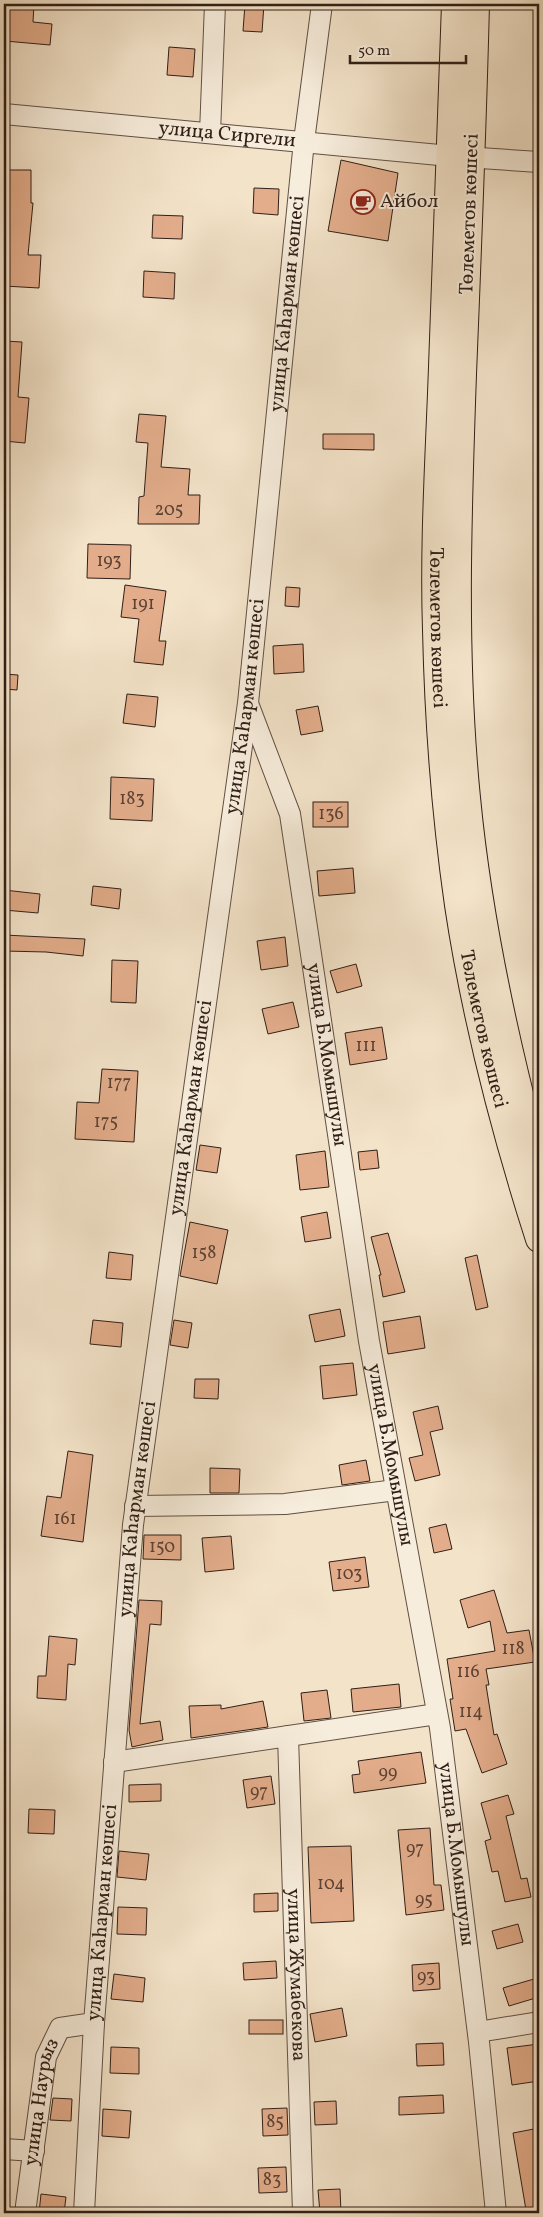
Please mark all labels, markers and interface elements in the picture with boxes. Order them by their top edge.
scale bar [350,32,467,64]
text: 50 m [358,41,390,62]
street label: улица Сиргели [157,115,297,155]
street label: Төлеметов көшесі [453,133,487,295]
place label: Айбол [380,188,438,216]
cafe icon: Айбол [350,189,376,215]
street label: улица Каһарман көшесі [263,194,313,413]
house number: 205 [155,498,183,523]
street label: Төлеметов көшесі [421,547,453,709]
house number: 193 [96,549,122,574]
house number: 191 [131,592,155,617]
street label: улица Каһарман көшесі [219,597,272,816]
house number: 183 [119,787,145,812]
house number: 136 [318,802,344,827]
street label: Төлеметов көшесі [452,948,514,1111]
street label: улица Б.Момышулы [299,961,354,1148]
street label: улица Каһарман көшесі [162,998,220,1218]
house number: 111 [356,1034,376,1059]
house number: 177 [107,1071,131,1096]
house number: 175 [94,1110,118,1135]
house number: 158 [192,1241,216,1266]
street label: улица Б.Момышулы [359,1361,420,1548]
street label: улица Каһарман көшесі [112,1399,164,1618]
house number: 161 [53,1507,77,1532]
house number: 150 [149,1535,175,1560]
house number: 103 [336,1562,362,1587]
house number: 118 [501,1637,525,1662]
house number: 116 [456,1660,480,1685]
house number: 114 [459,1700,483,1725]
house number: 99 [379,1761,397,1786]
street label: улица Б.Момышулы [430,1761,481,1948]
house number: 97 [250,1780,268,1805]
street label: улица Каһарман көшесі [80,1803,125,2022]
house number: 97 [406,1837,424,1862]
house number: 104 [317,1872,345,1897]
street label: улица Жумабекова [279,1888,312,2062]
house number: 95 [415,1888,433,1913]
house number: 93 [417,1965,435,1990]
street label: улица Наурыз [17,2034,67,2168]
house number: 85 [266,2110,284,2135]
house number: 83 [263,2168,281,2193]

